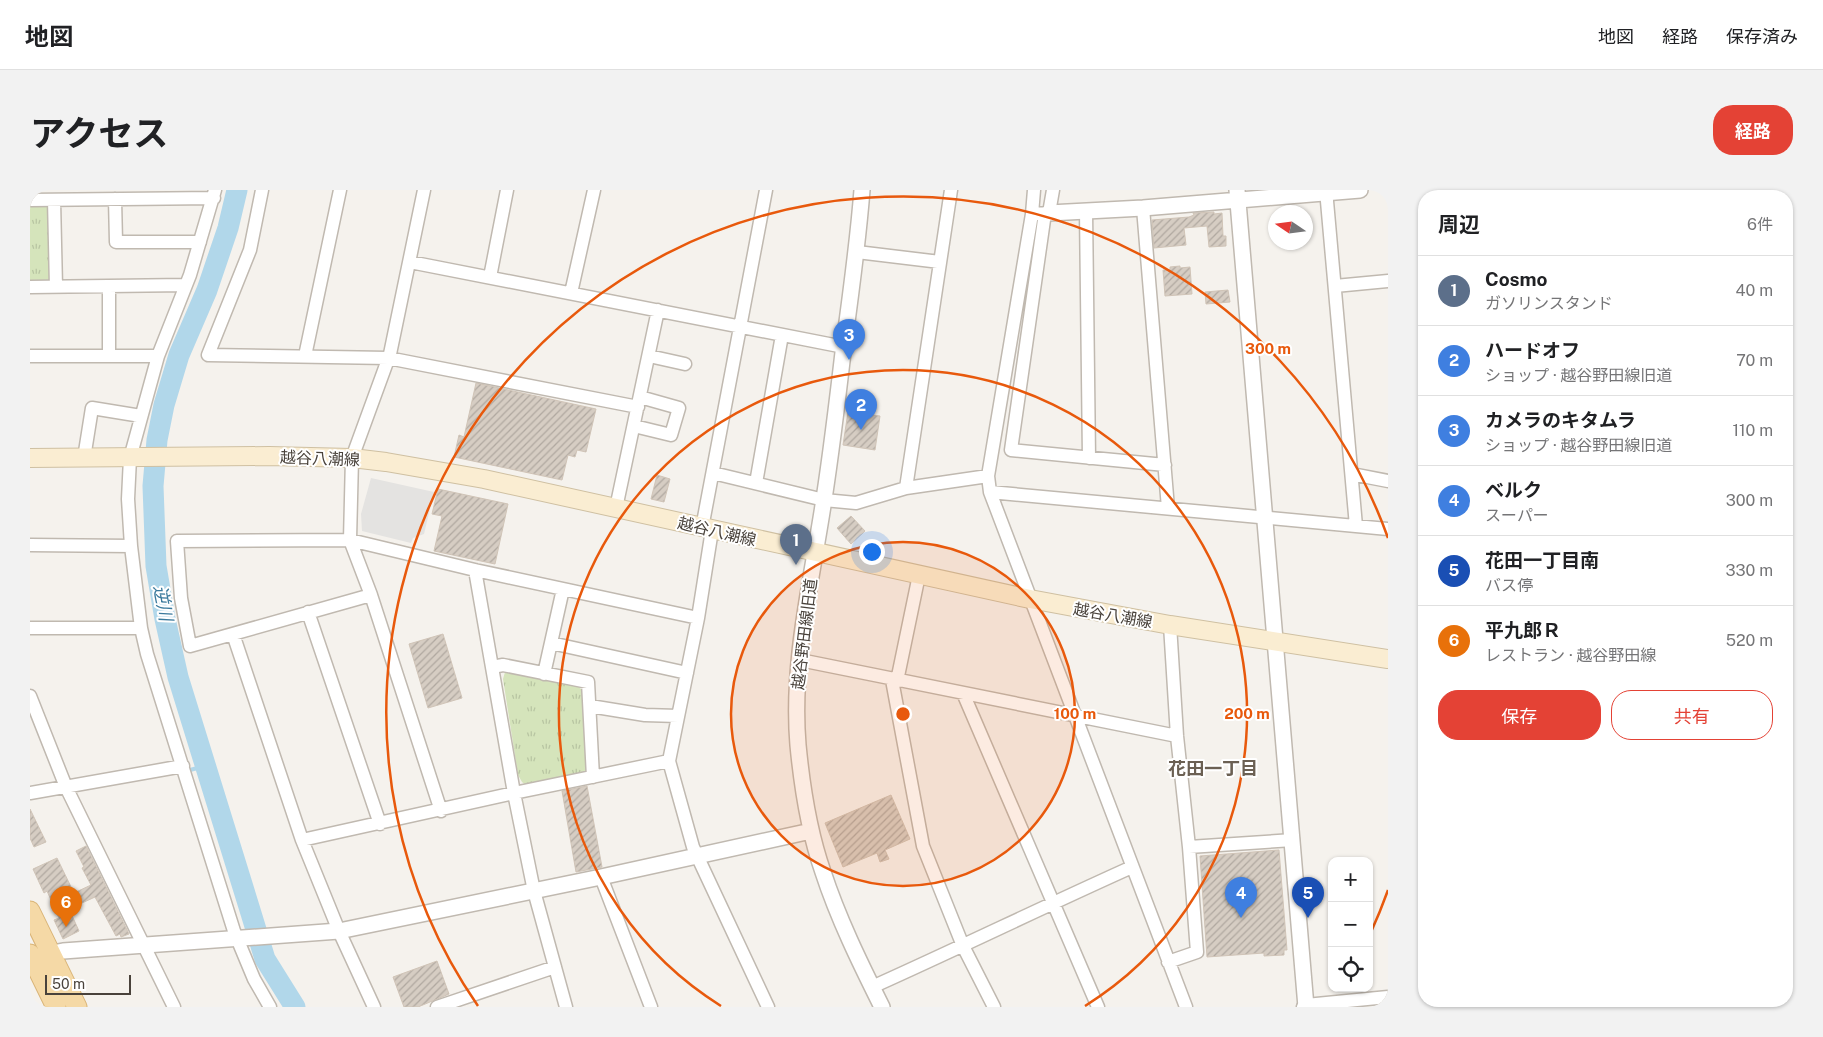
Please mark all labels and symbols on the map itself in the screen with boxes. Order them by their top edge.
north arrow [1268,205,1313,250]
pin: 3 [833,319,865,360]
text: 300 m [1245,340,1291,357]
pin: 2 [845,389,877,430]
street label: 越谷八潮線 [280,448,360,469]
street label: 越谷八潮線 [676,513,758,550]
pin: 1 [780,524,812,565]
your location [859,539,885,565]
street label: 越谷野田線旧道 [788,577,821,691]
water label: 逆川 [150,583,178,625]
street label: 越谷八潮線 [1072,599,1154,632]
centre of rings [894,705,912,723]
text: 100 m [1054,705,1096,722]
text: 200 m [1224,705,1270,722]
district label: 花田一丁目 [1168,758,1258,779]
pin: 4 [1225,877,1257,918]
pin: 5 [1292,877,1324,918]
pin: 6 [50,886,82,927]
scale bar [45,972,131,995]

